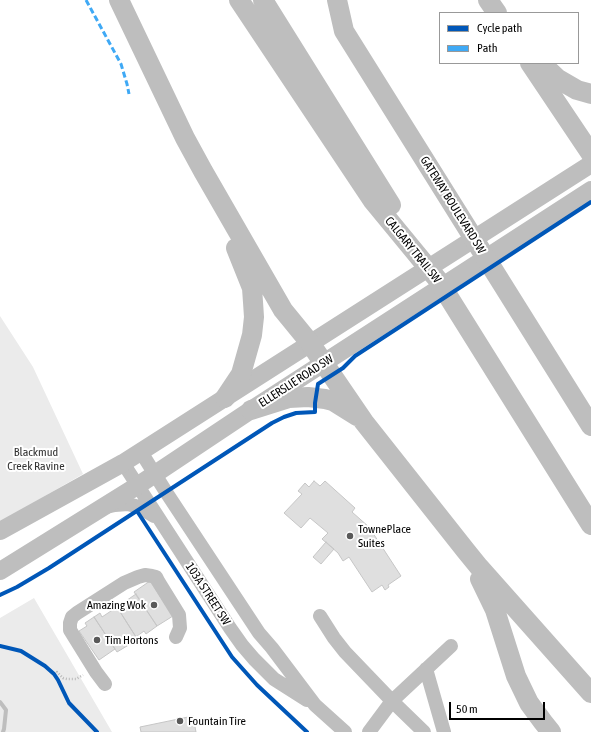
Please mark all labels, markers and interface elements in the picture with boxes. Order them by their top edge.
legend [439,12,579,64]
text: Cycle path [477,21,522,35]
text: Path [477,41,498,55]
street label: GATEWAY BOULEVARD SW [417,154,489,256]
street label: CALGARY TRAIL SW [382,214,444,286]
street label: ELLERSLIE ROAD SW [256,352,336,410]
park label: Blackmud Creek Ravine [7,445,65,473]
place label: TownePlace Suites [358,522,411,550]
marker: TownePlace Suites [345,531,355,541]
street label: 103A STREET SW [182,560,234,628]
place label: Amazing Wok [87,598,146,612]
marker: Amazing Wok [149,600,159,610]
place label: Tim Hortons [105,633,158,647]
marker: Tim Hortons [92,635,102,645]
scale bar [451,694,547,720]
text: 50 m [456,702,478,716]
place label: Fountain Tire [188,714,246,728]
marker: Fountain Tire [175,716,185,726]

